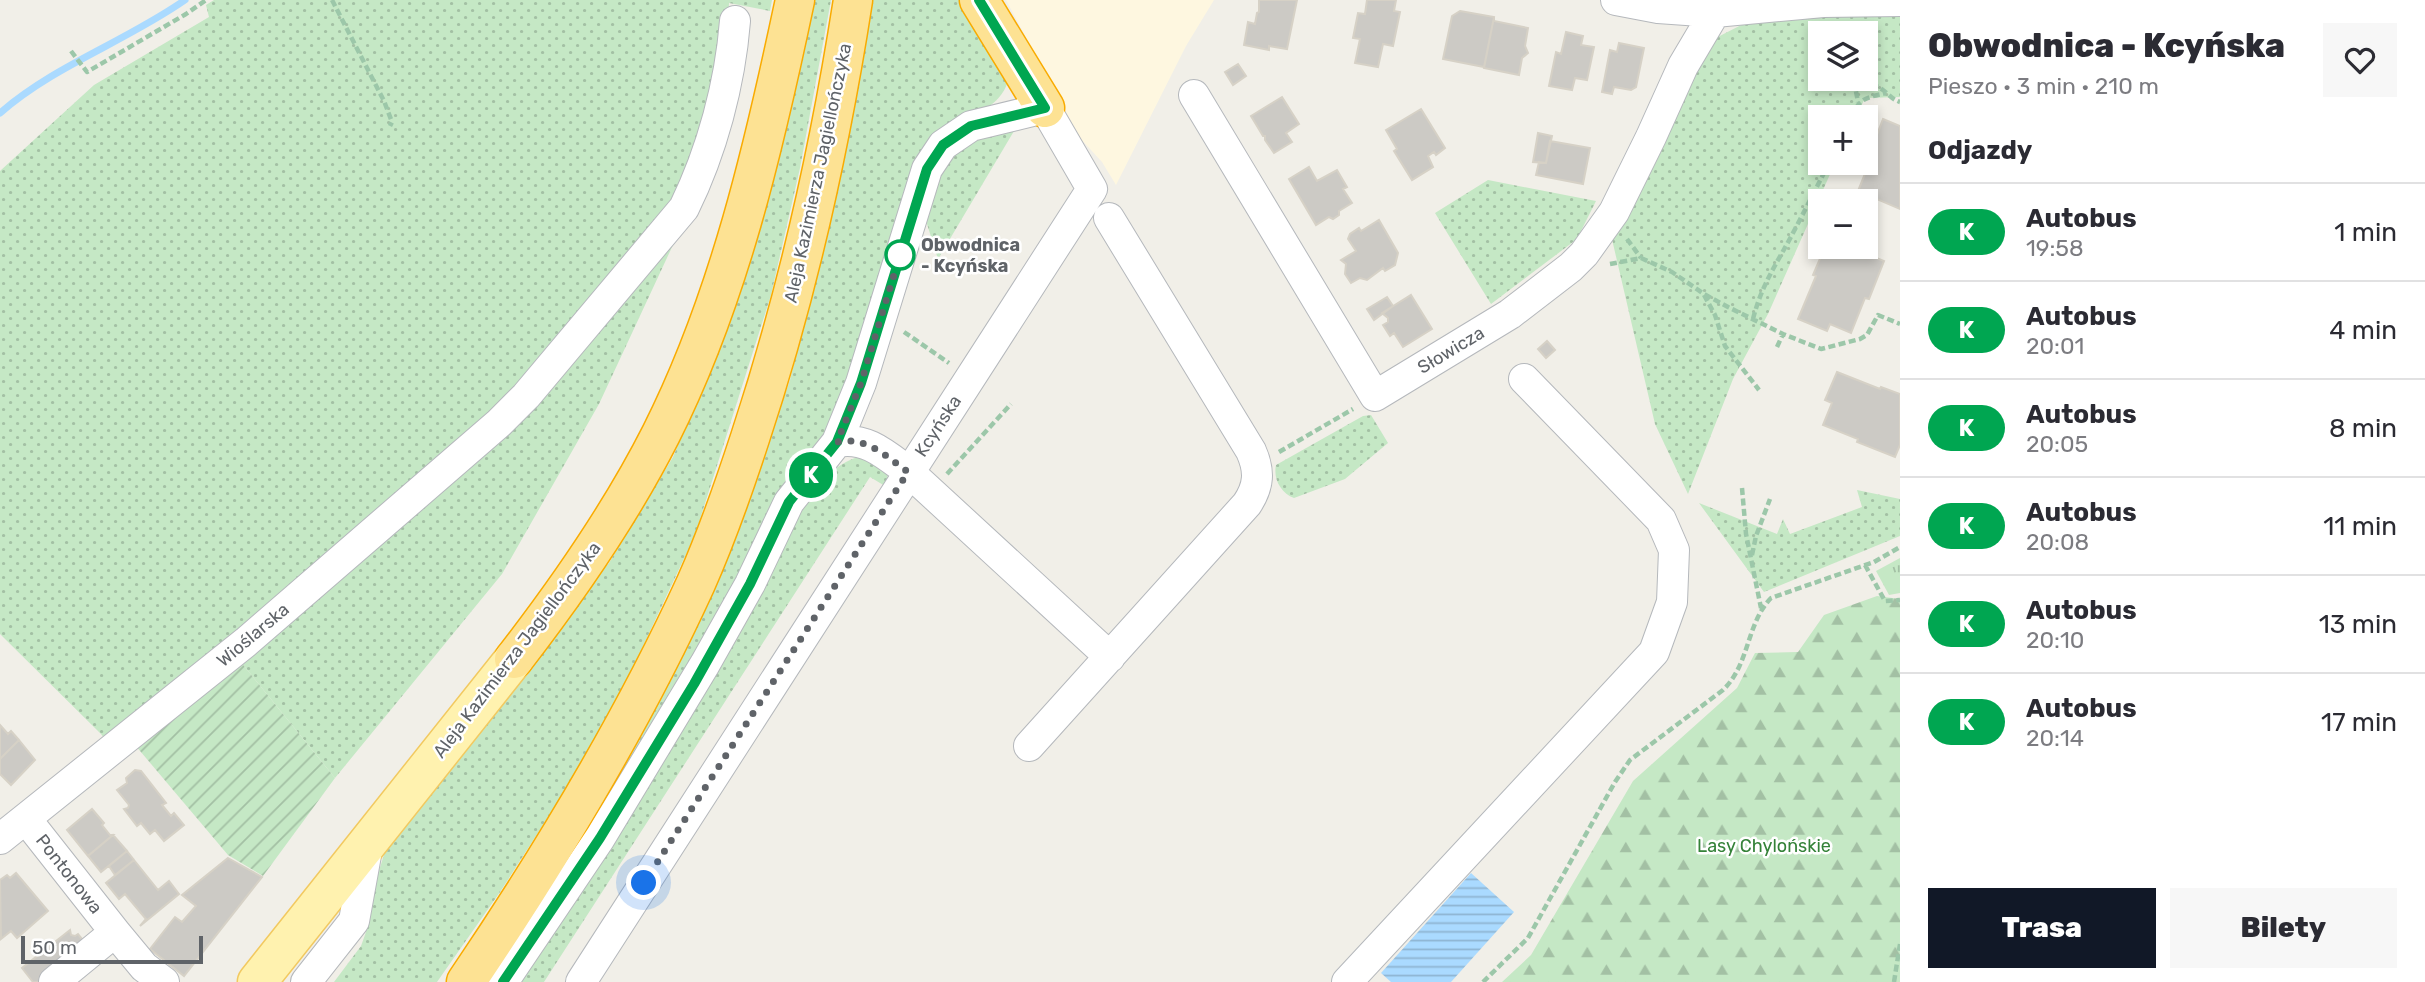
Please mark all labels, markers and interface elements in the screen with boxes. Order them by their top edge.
map controls [1808,21,1878,259]
button: layers [1808,21,1878,91]
button: heart [2323,23,2397,97]
text: Obwodnica - Kcyńska [1928,26,2285,65]
street label: Aleja Kazimierza Jagiellończyka [780,41,856,305]
text: Pieszo · 3 min · 210 m [1928,72,2159,100]
button: + [1808,105,1878,175]
text: Odjazdy [1928,135,2032,166]
button: − [1808,189,1878,259]
text: Autobus [2026,203,2137,234]
text: 1 min [2334,217,2397,248]
text: K [1959,218,1974,246]
place label: Obwodnica - Kcyńska [921,234,1020,277]
text: 19:58 [2026,234,2084,262]
marker: Obwodnica - Kcyńska [885,240,915,270]
text: Autobus [2026,301,2137,332]
text: 4 min [2329,315,2397,346]
text: K [1959,316,1974,344]
street label: Słowicza [1414,321,1488,379]
text: 20:01 [2026,332,2084,360]
street label: Kcyńska [910,391,966,461]
text: Autobus [2026,399,2137,430]
text: 8 min [2329,413,2397,444]
text: K [1959,414,1974,442]
text: 20:05 [2026,430,2088,458]
line badge: K [788,452,834,498]
text: K [803,461,819,489]
text: Autobus [2026,497,2137,528]
text: 11 min [2323,511,2397,542]
text: K [1959,512,1974,540]
text: 20:08 [2026,528,2089,556]
street label: Aleja Kazimierza Jagiellończyka [429,538,605,762]
text: Autobus [2026,595,2137,626]
street label: Wioślarska [212,598,294,672]
text: 13 min [2319,609,2397,640]
text: K [1959,610,1974,638]
text: 20:10 [2026,626,2084,654]
text: Autobus [2026,693,2137,724]
text: 17 min [2321,707,2397,738]
text: K [1959,708,1974,736]
text: 20:14 [2026,724,2084,752]
street label: Pontonowa [31,830,107,918]
park label: Lasy Chylońskie [1697,835,1831,857]
your location [626,865,661,900]
button: Trasa [1928,888,2156,968]
button: Bilety [2170,888,2397,968]
scale bar [21,933,203,965]
text: 50 m [32,936,77,959]

